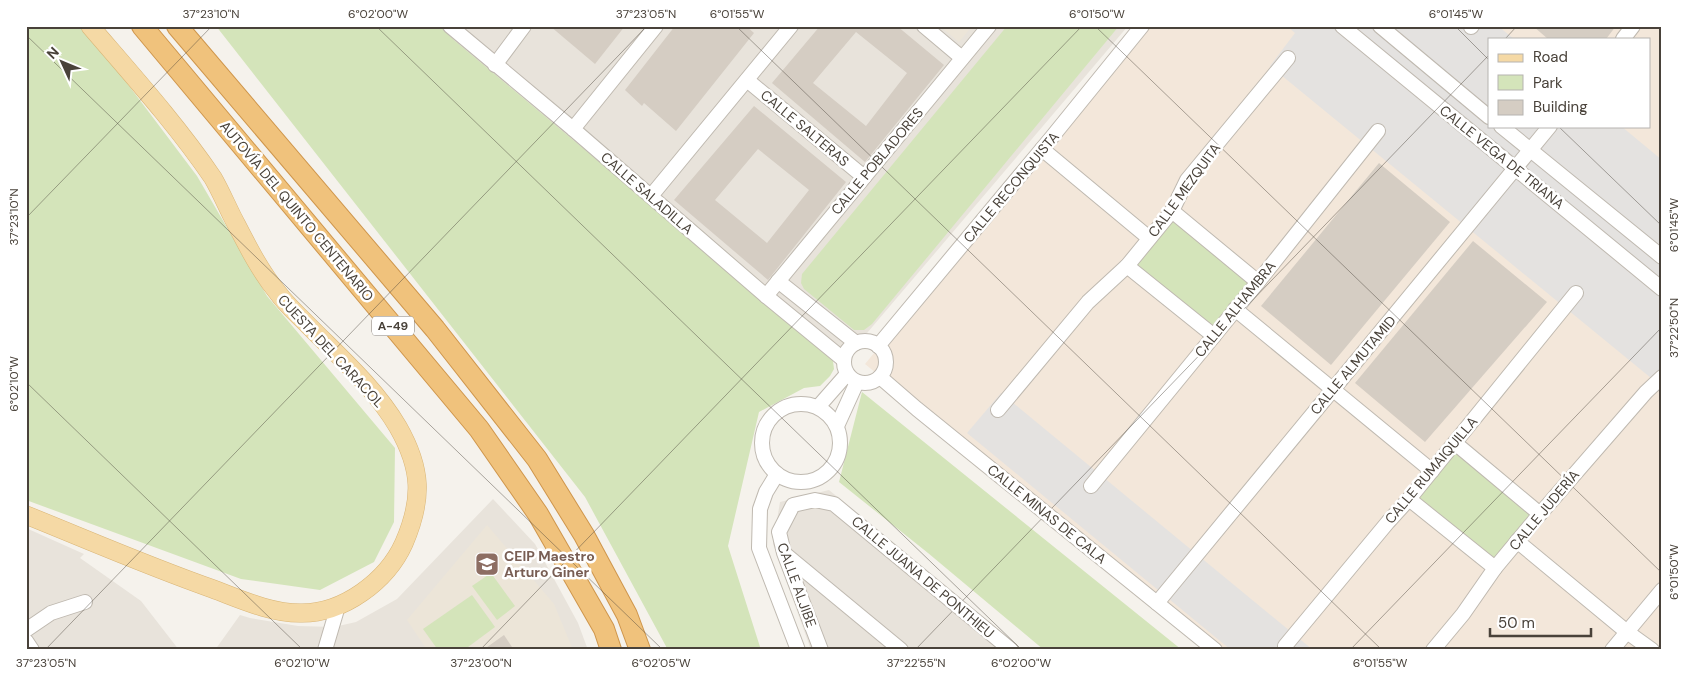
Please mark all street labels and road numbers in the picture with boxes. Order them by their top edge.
street label: CALLE SALTERAS [757,86,853,170]
street label: CALLE VEGA DE TRIANA [1436,101,1568,213]
street label: CALLE POBLADORES [827,104,927,218]
street label: AUTOVÍA DEL QUINTO CENTENARIO [216,117,378,305]
street label: CALLE RECONQUISTA [959,128,1063,246]
street label: CALLE MEZQUITA [1144,139,1224,241]
street label: CALLE SALADILLA [597,148,697,238]
street label: CALLE ALHAMBRA [1191,257,1279,361]
street label: CUESTA DEL CARACOL [274,291,388,411]
street label: CALLE ALMUTAMID [1306,312,1400,418]
road number: A-49 [372,316,414,336]
street label: CALLE RUMAIQUILLA [1381,413,1481,527]
street label: CALLE MINAS DE CALA [984,460,1110,568]
street label: CALLE JUDERÍA [1505,466,1583,554]
street label: CALLE JUANA DE PONTHIEU [848,512,998,642]
street label: CALLE ALJIBE [773,540,821,630]

